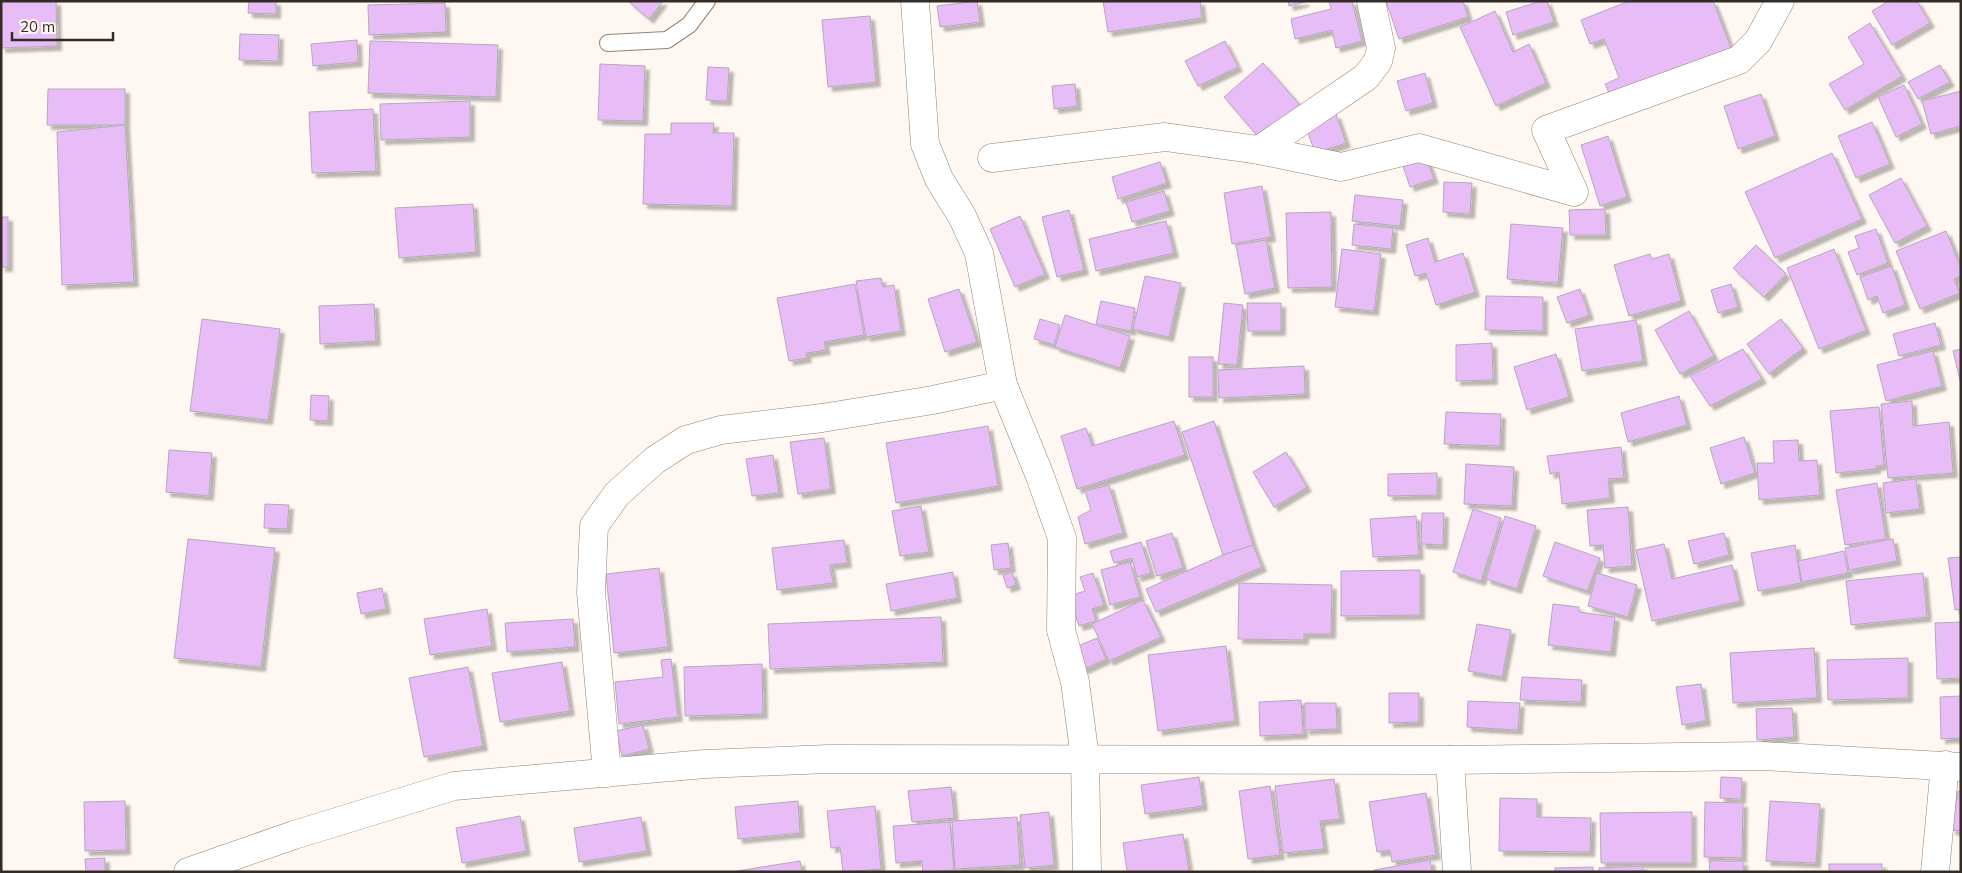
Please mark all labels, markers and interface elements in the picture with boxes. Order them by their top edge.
scale bar [12,10,114,42]
text: 20 m [20,17,55,36]

